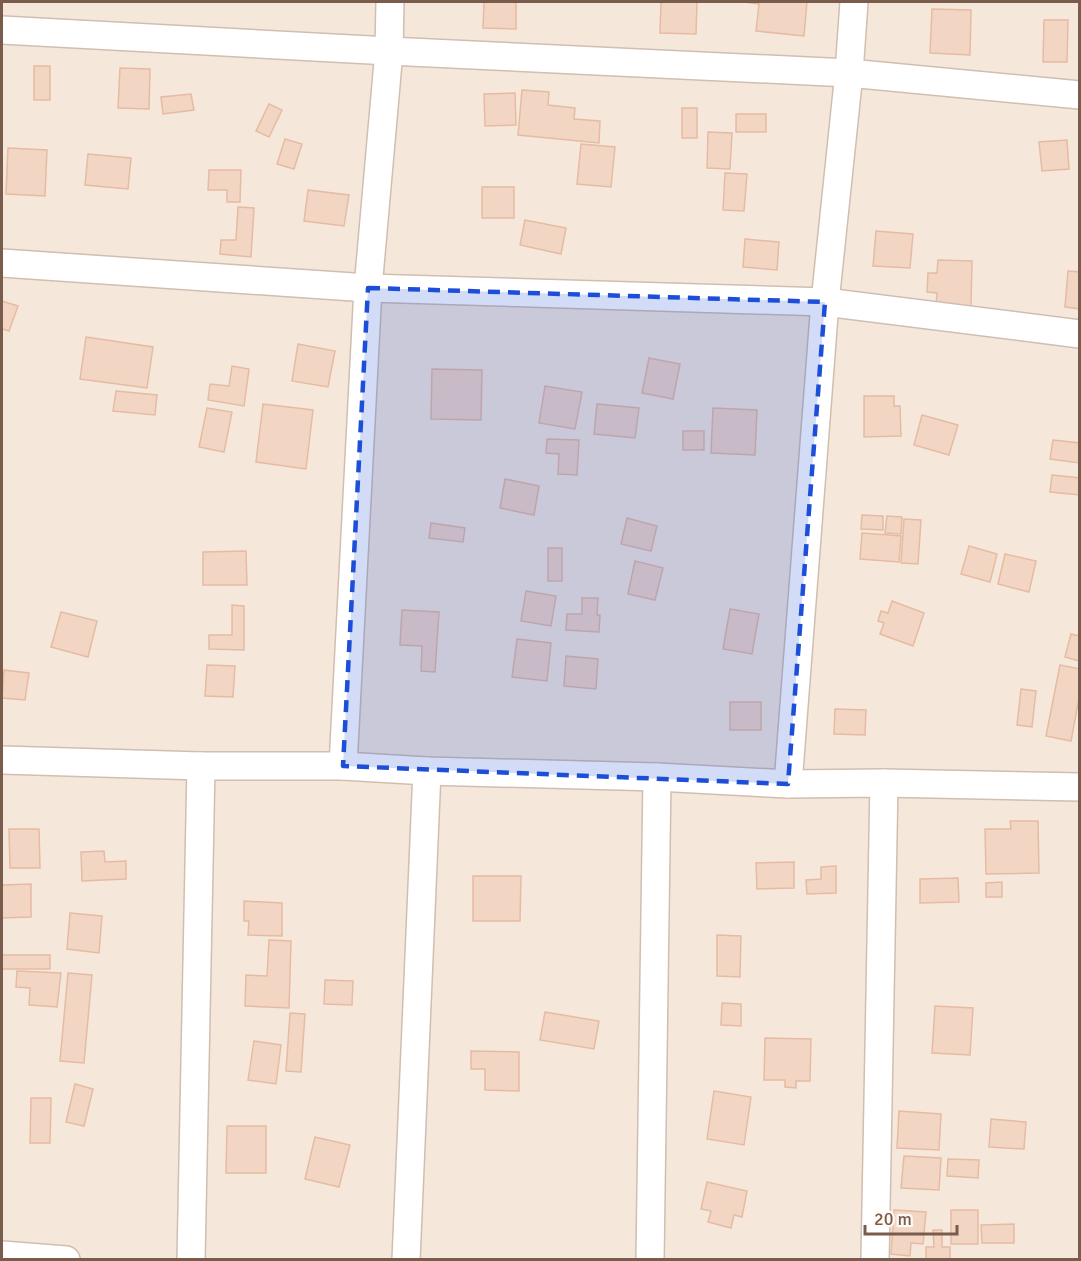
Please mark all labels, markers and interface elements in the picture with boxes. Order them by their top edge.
scale bar [865,1198,956,1236]
text: 20 m [874,1208,912,1230]

